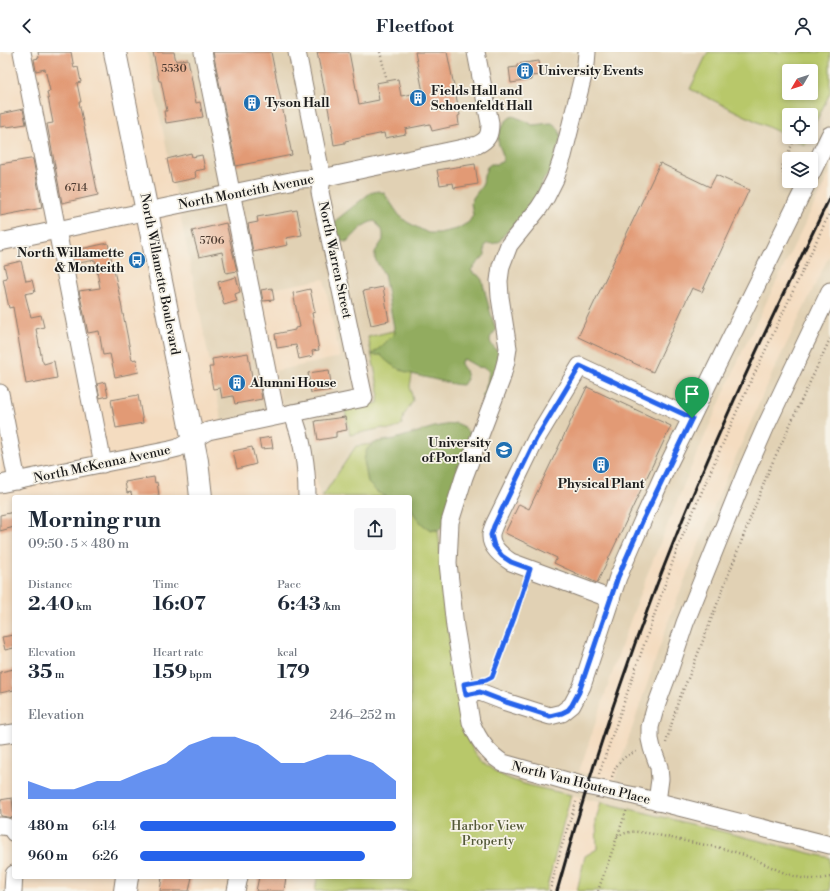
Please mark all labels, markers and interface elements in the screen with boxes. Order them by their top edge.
icon: back [16,15,38,37]
text: Fleetfoot [376,15,454,38]
icon: person [792,15,814,37]
building icon: University Events [515,61,535,81]
house number: 5530 [161,62,187,76]
place label: University Events [538,63,644,79]
north arrow [782,64,818,100]
map controls [782,64,818,188]
place label: Fields Hall and Schoenfeldt Hall [431,83,533,114]
building icon: Fields Hall and Schoenfeldt Hall [408,88,428,108]
building icon: Tyson Hall [242,93,262,113]
place label: Tyson Hall [265,95,330,111]
button: locate [782,108,818,144]
button: layers [782,152,818,188]
street label: North Monteith Avenue [177,171,316,213]
house number: 6714 [65,181,88,195]
street label: North Willamette Boulevard [136,192,184,357]
street label: North Warren Street [315,200,355,320]
house number: 5706 [200,234,225,248]
place label: North Willamette & Monteith [17,245,124,276]
bus stop icon: North Willamette & Monteith [127,250,147,270]
building icon: Alumni House [227,373,247,393]
place label: Alumni House [249,375,337,391]
pin [675,377,709,418]
icon: arrive [681,383,703,405]
place label: University of Portland [422,435,491,466]
school or university icon: University of Portland [494,440,514,460]
street label: North McKenna Avenue [32,442,172,486]
building icon: Physical Plant [591,455,611,475]
place label: Physical Plant [558,476,645,492]
text: Morning run [28,507,161,534]
button: share [354,508,396,550]
text: 09:50 · 5 × 480 m [28,536,129,552]
text: Distance [28,578,72,592]
text: Time [153,578,179,592]
text: Pace [277,578,301,592]
text: 2.40 [28,592,74,617]
text: 16:07 [153,592,206,617]
text: 6:43 [277,592,321,617]
text: km [74,600,92,614]
text: /km [321,600,341,614]
text: Elevation [28,646,76,660]
text: Heart rate [153,646,203,660]
text: kcal [277,646,297,660]
text: 35 [28,660,52,685]
text: 159 [153,660,187,685]
text: 179 [277,660,310,685]
text: m [52,668,64,682]
text: bpm [187,668,212,682]
text: Elevation [28,707,84,723]
text: 246–252 m [330,707,396,723]
street label: North Van Houten Place [510,758,652,808]
text: 480 m [28,818,68,834]
text: 6:14 [92,818,116,834]
park label: Harbor View Property [451,818,526,849]
text: 960 m [28,848,68,864]
text: 6:26 [92,848,118,864]

